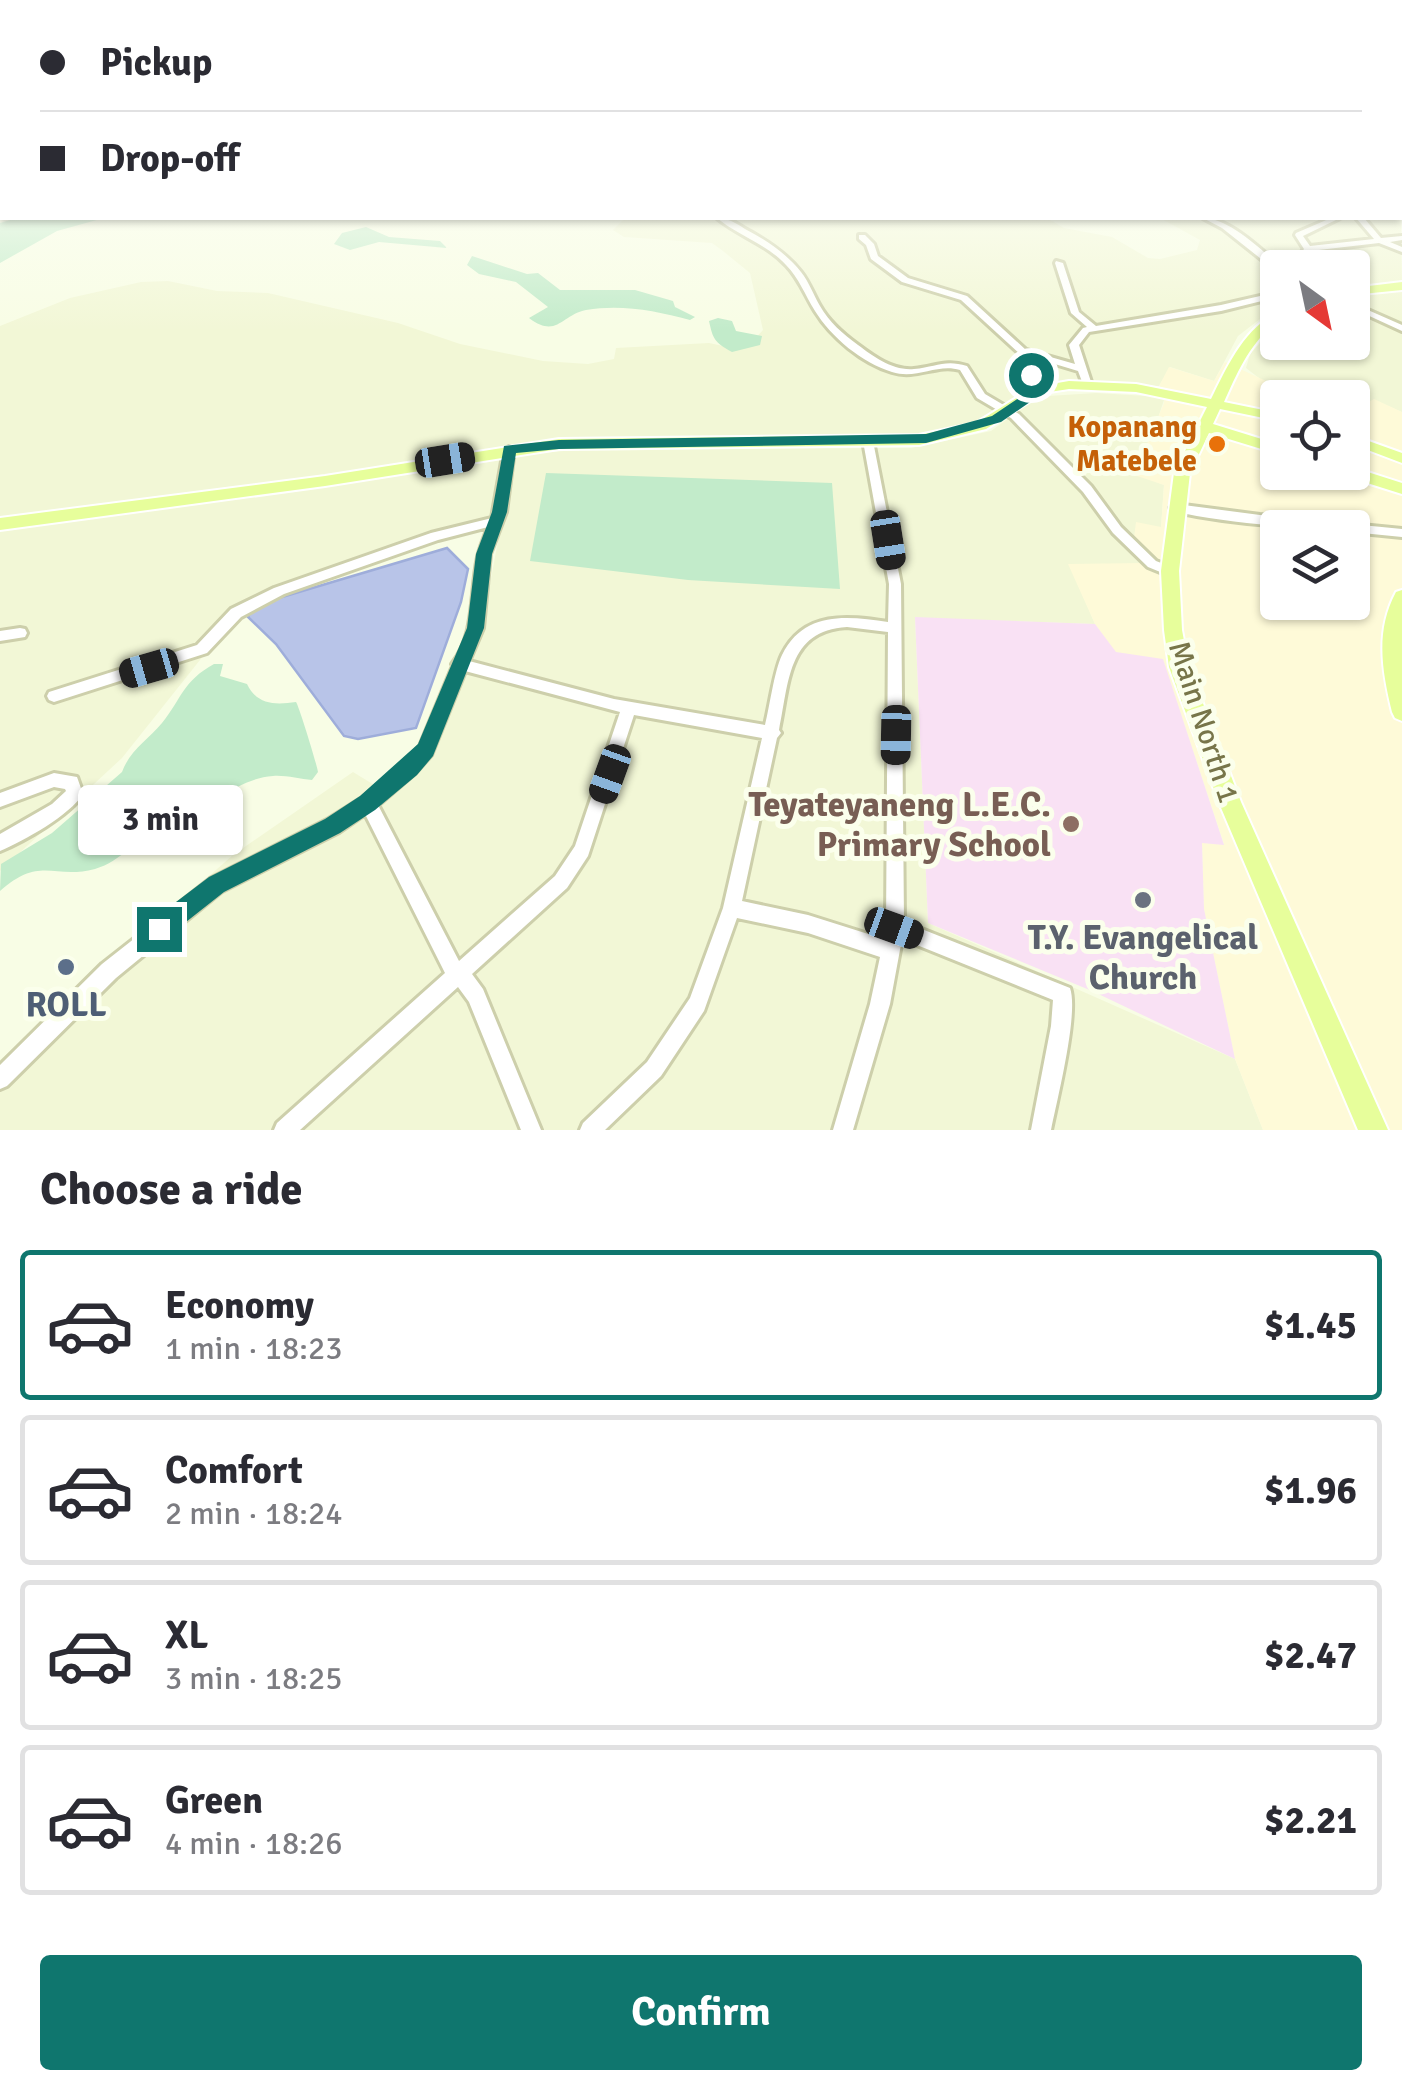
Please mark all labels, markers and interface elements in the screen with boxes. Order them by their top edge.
text: Pickup [100,39,212,86]
text: Drop-off [100,135,240,182]
north arrow [1260,250,1370,360]
map controls [1260,250,1370,620]
route start [1009,353,1054,398]
button: locate [1260,380,1370,490]
place label: Kopanang Matebele [1067,409,1197,480]
marker: Kopanang Matebele [1206,433,1228,455]
car [413,440,477,480]
car [868,508,908,572]
button: layers [1260,510,1370,620]
street label: Main North 1 [1160,637,1247,808]
car [116,645,182,691]
car [880,705,912,765]
car [586,741,634,807]
place label: Teyateyaneng L.E.C. Primary School [748,783,1051,866]
callout: 3 min [76,784,242,854]
text: 3 min [122,800,199,839]
marker: Teyateyaneng L.E.C. Primary School [1060,813,1082,835]
marker: T.Y. Evangelical Church [1132,889,1154,911]
car [861,904,927,952]
route end [137,907,182,952]
place label: T.Y. Evangelical Church [1028,916,1258,999]
marker: ROLL [55,956,77,978]
place label: ROLL [26,983,106,1026]
text: Choose a ride [40,1162,303,1217]
icon: car [45,1280,135,1370]
text: Economy [165,1282,314,1329]
text: $1.45 [1264,1302,1357,1349]
text: 1 min · 18:23 [165,1329,343,1368]
icon: car [45,1445,135,1535]
text: Comfort [165,1447,303,1494]
text: $1.96 [1264,1467,1357,1514]
text: 2 min · 18:24 [165,1494,343,1533]
icon: car [45,1610,135,1700]
text: XL [165,1612,208,1659]
text: $2.47 [1264,1632,1357,1679]
text: 3 min · 18:25 [165,1659,343,1698]
icon: car [45,1775,135,1865]
text: Green [165,1777,263,1824]
text: $2.21 [1264,1797,1357,1844]
text: 4 min · 18:26 [165,1824,343,1863]
button: Confirm [40,1955,1362,2070]

